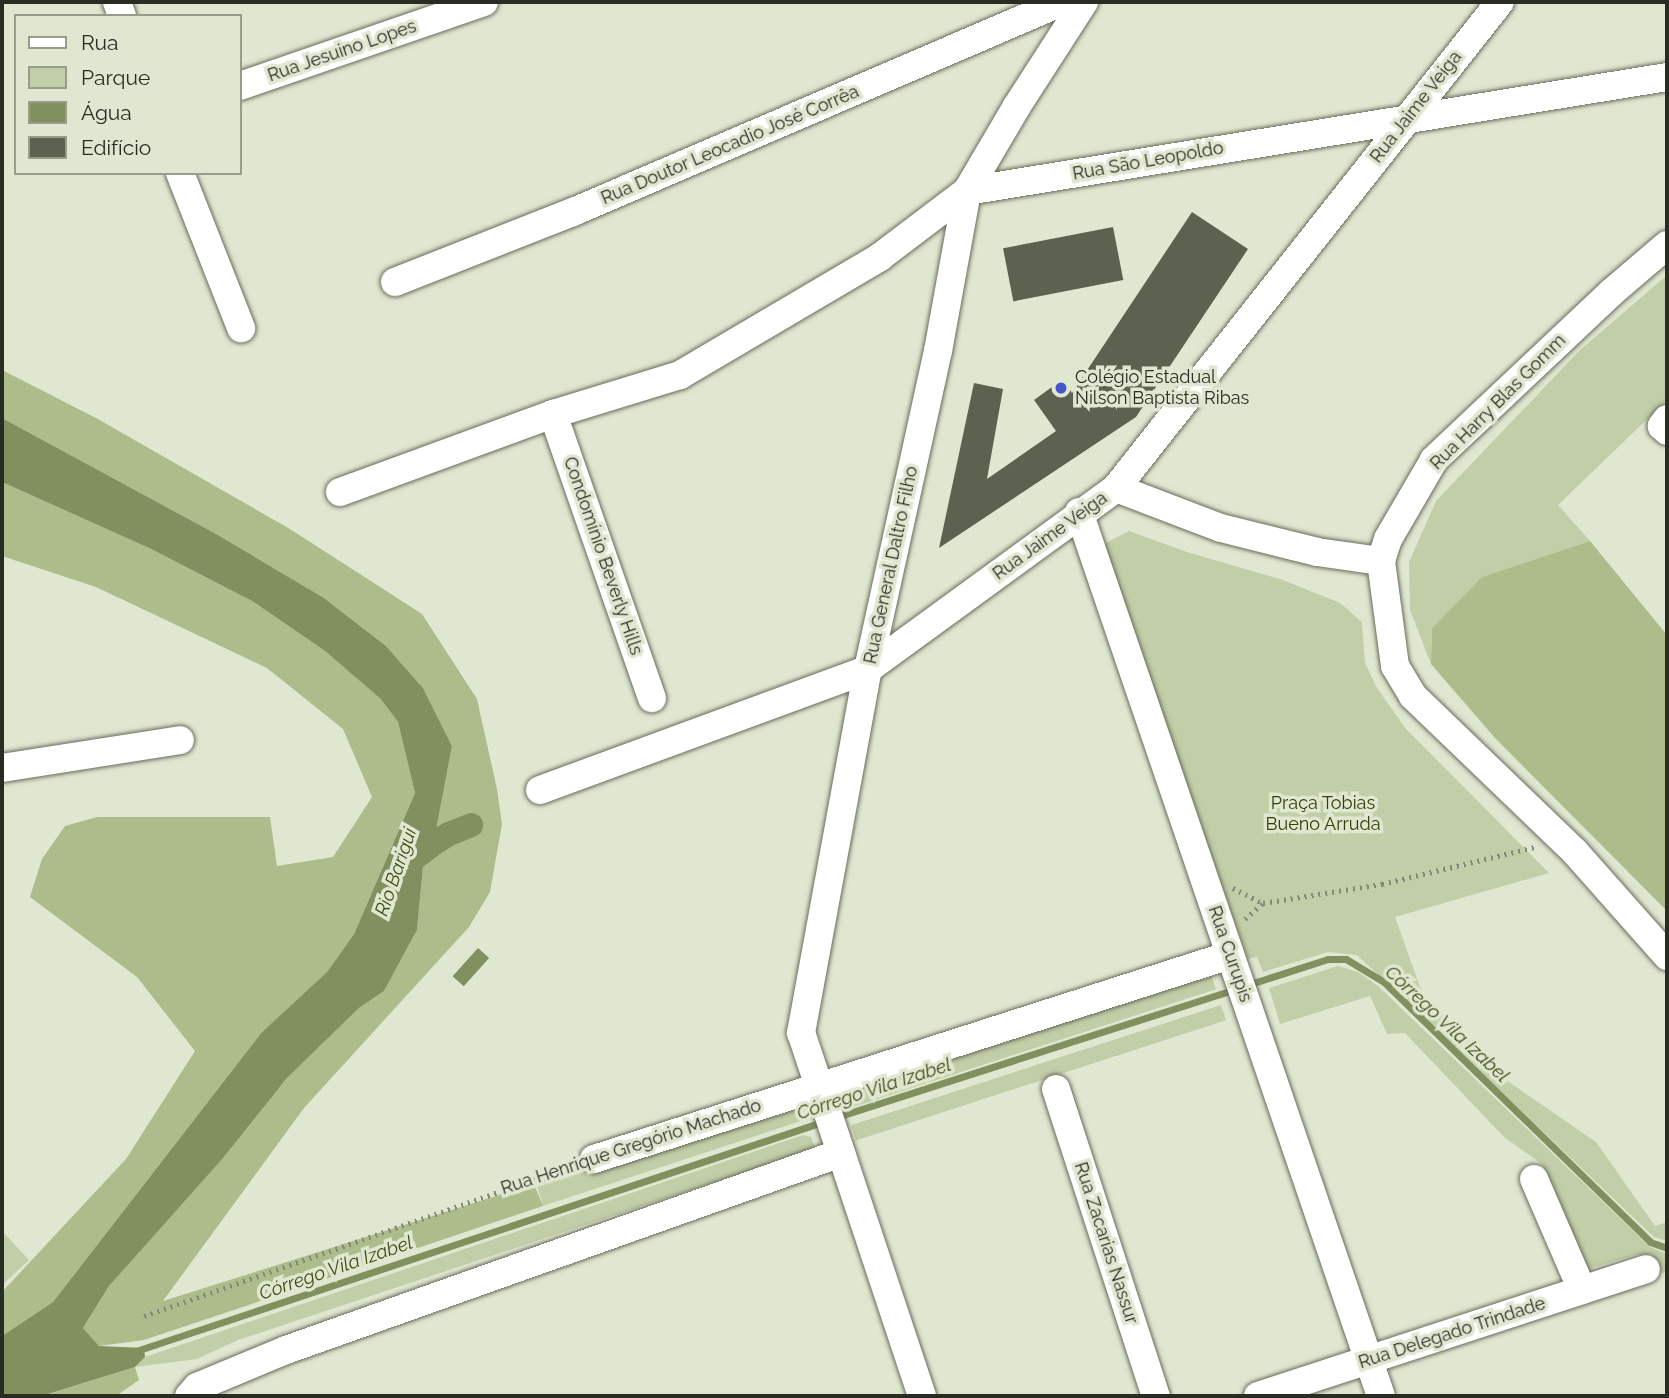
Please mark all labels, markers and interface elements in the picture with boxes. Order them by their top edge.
legend [14,14,242,175]
street label: Rua Jesuino Lopes [265,15,419,87]
text: Rua [81,30,118,55]
street label: Rua Jaime Veiga [1365,46,1467,168]
text: Parque [81,65,150,90]
street label: Rua Doutor Leocadio José Corrêa [597,81,863,209]
text: Água [81,100,132,125]
text: Edifício [81,135,151,160]
street label: Rua São Leopoldo [1071,137,1225,185]
street label: Rua Harry Blas Gomm [1426,330,1570,474]
place label: Colégio Estadual Nilson Baptista Ribas [1075,367,1249,410]
marker: Colégio Estadual Nilson Baptista Ribas [1053,380,1069,396]
street label: Condomínio Beverly Hills [559,454,647,658]
street label: Rua General Daltro Filho [859,464,923,666]
street label: Rua Jaime Veiga [988,487,1112,585]
park label: Praça Tobias Bueno Arruda [1265,793,1381,836]
water label: Rio Barigui [370,825,422,919]
street label: Rua Curupis [1203,903,1257,1005]
water label: Córrego Vila Izabel [1380,961,1514,1087]
water label: Córrego Vila Izabel [794,1053,954,1125]
street label: Rua Henrique Gregório Machado [498,1095,764,1199]
street label: Rua Zacarias Nassur [1070,1159,1142,1327]
water label: Córrego Vila Izabel [256,1231,416,1305]
street label: Rua Delegado Trindade [1356,1292,1548,1374]

